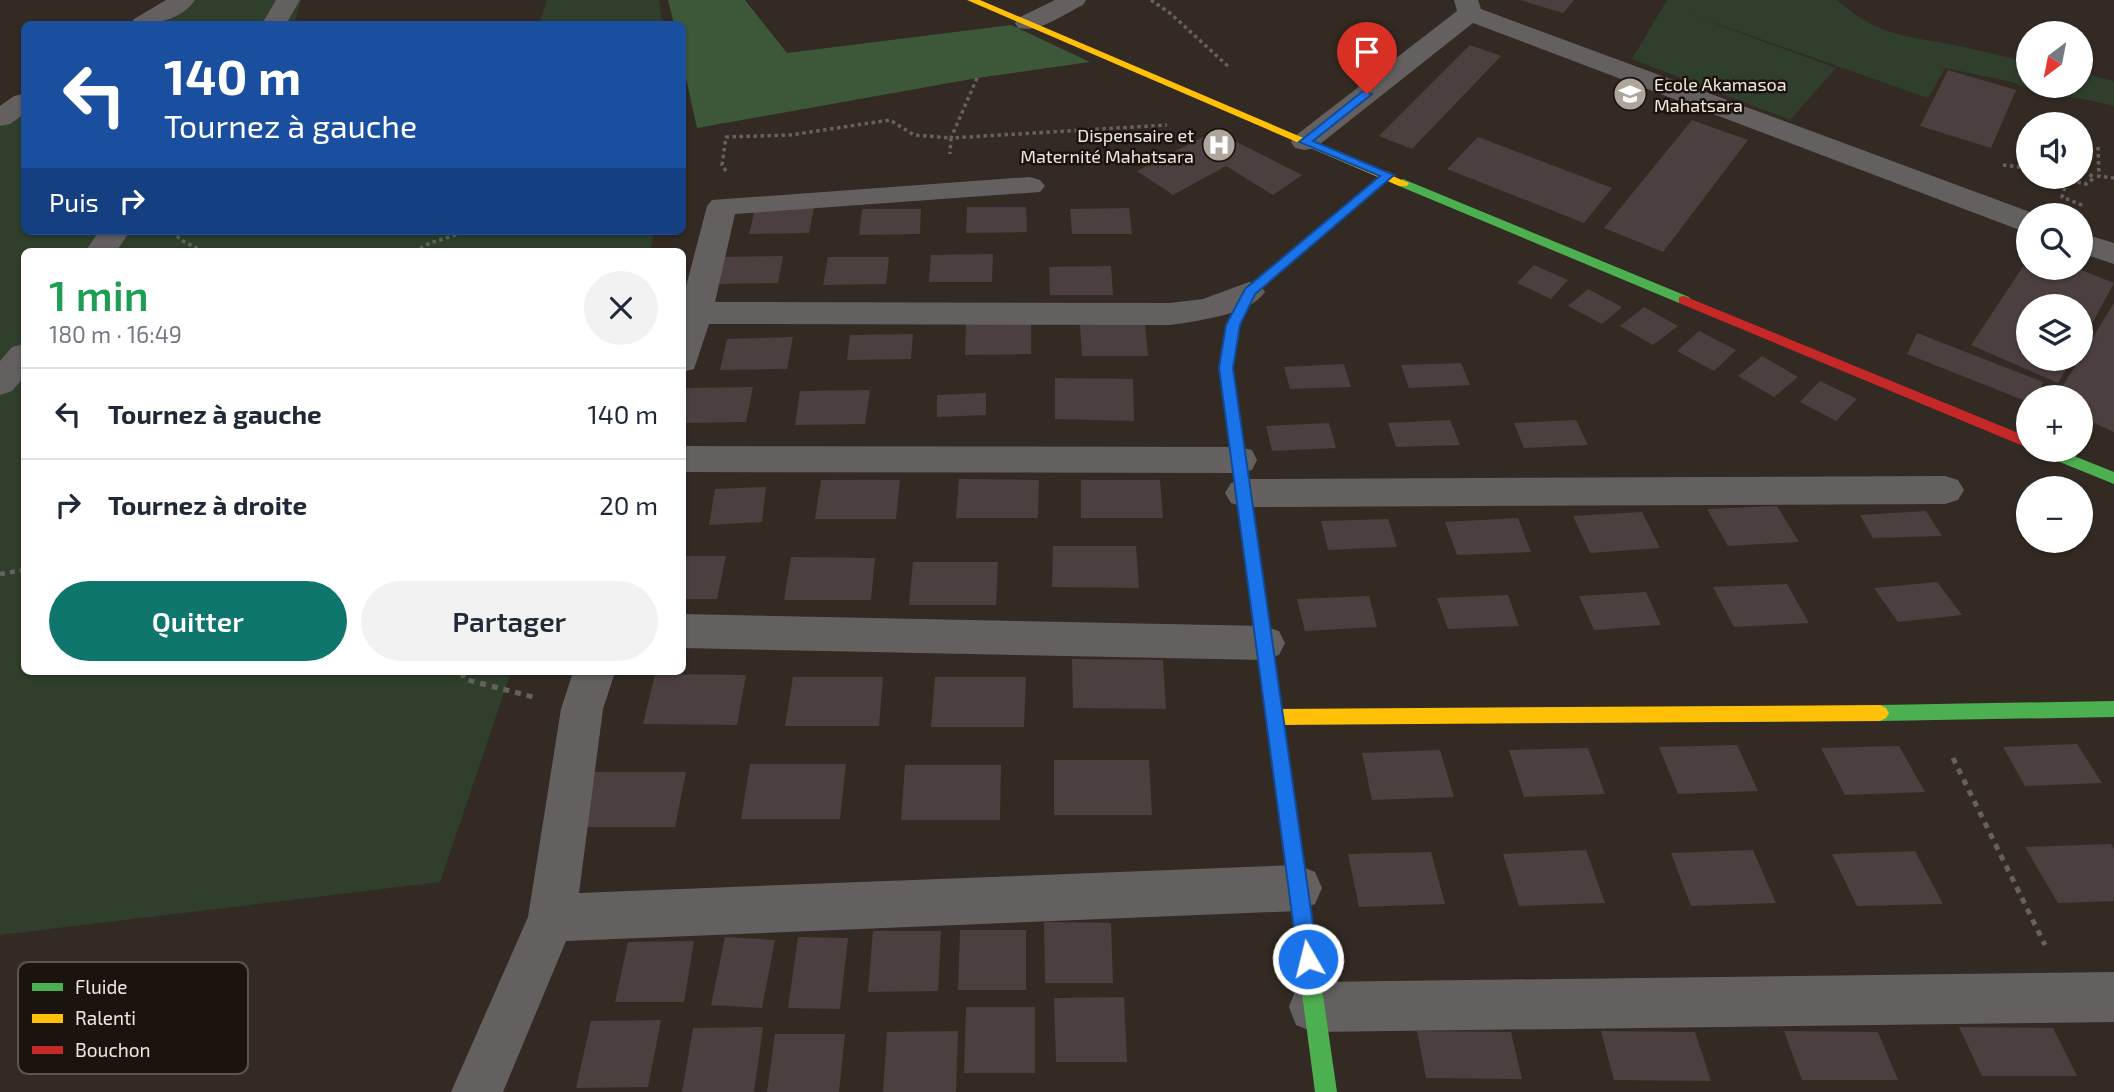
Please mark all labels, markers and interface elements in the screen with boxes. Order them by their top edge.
north arrow [2016,21,2093,98]
map controls [2016,21,2093,553]
pin [1337,22,1397,94]
icon: arrive [1348,33,1386,71]
text: 140 m [164,46,301,105]
icon: left [49,49,140,140]
place label: Ecole Akamasoa Mahatsara [1654,73,1787,116]
school or university icon: Ecole Akamasoa Mahatsara [1611,75,1649,113]
text: Tournez à gauche [164,106,417,144]
button: sound [2016,112,2093,189]
place label: Dispensaire et Maternité Mahatsara [1020,124,1194,167]
hospital icon: Dispensaire et Maternité Mahatsara [1200,126,1238,164]
icon: right [113,182,151,220]
text: Puis [49,186,99,217]
button: search [2016,203,2093,280]
text: 1 min [49,269,149,319]
button: close [584,271,658,345]
button: layers [2016,294,2093,371]
text: 180 m · 16:49 [49,320,182,348]
button: + [2016,385,2093,462]
icon: left [49,395,87,433]
text: Tournez à gauche [108,398,322,429]
text: 140 m [587,398,658,429]
button: − [2016,476,2093,553]
icon: right [49,486,87,524]
text: Tournez à droite [108,489,307,520]
text: 20 m [599,489,658,520]
button: Quitter [49,581,347,661]
button: Partager [361,581,658,661]
position arrow [1271,922,1345,996]
legend [18,962,248,1074]
text: Fluide [75,975,128,998]
text: Ralenti [75,1006,136,1029]
text: Bouchon [75,1038,151,1061]

